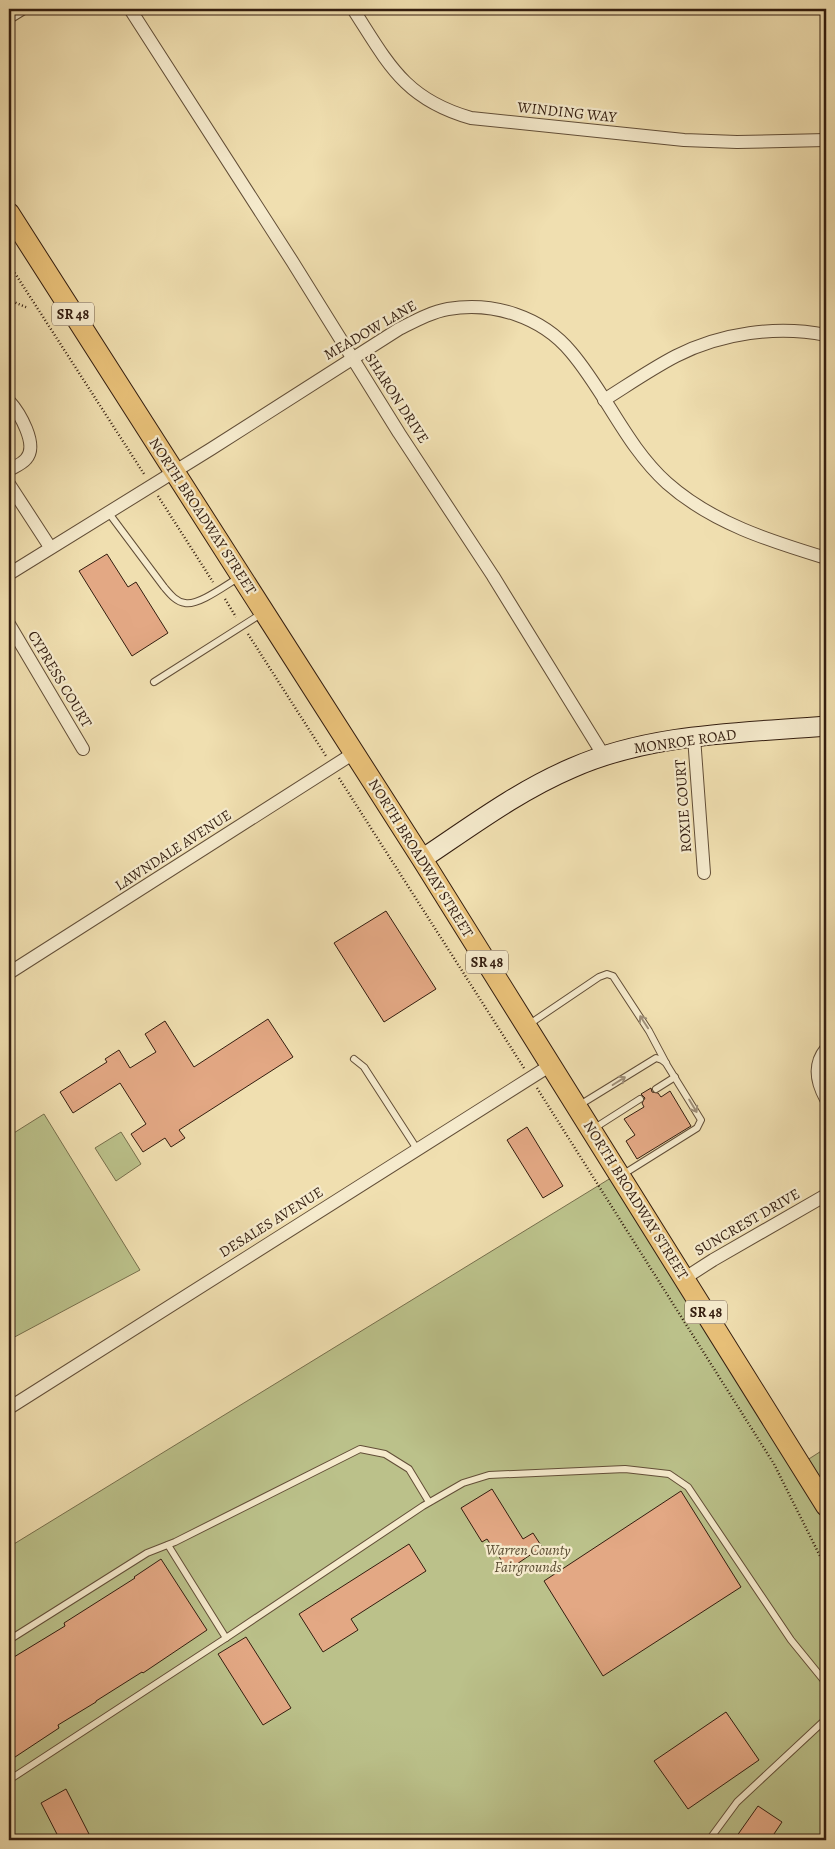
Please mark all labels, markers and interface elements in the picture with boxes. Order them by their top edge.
street label: WINDING WAY [515,97,618,127]
street label: MEADOW LANE [320,295,420,365]
road number: SR 48 [52,302,94,326]
street label: SHARON DRIVE [360,349,434,447]
street label: NORTH BROADWAY STREET [145,434,262,599]
street label: CYPRESS COURT [23,627,97,732]
street label: MONROE ROAD [632,724,738,758]
street label: ROXIE COURT [670,758,696,853]
street label: NORTH BROADWAY STREET [364,775,479,942]
street label: LAWNDALE AVENUE [111,805,235,895]
road number: SR 48 [466,950,508,974]
one-way arrow [638,1016,648,1030]
one-way arrow [611,1076,625,1086]
one-way arrow [688,1099,698,1113]
street label: NORTH BROADWAY STREET [579,1117,694,1284]
street label: DESALES AVENUE [215,1182,327,1262]
street label: SUNCREST DRIVE [691,1184,803,1260]
road number: SR 48 [685,1300,727,1324]
park label: Warren County Fairgrounds [485,1540,571,1577]

